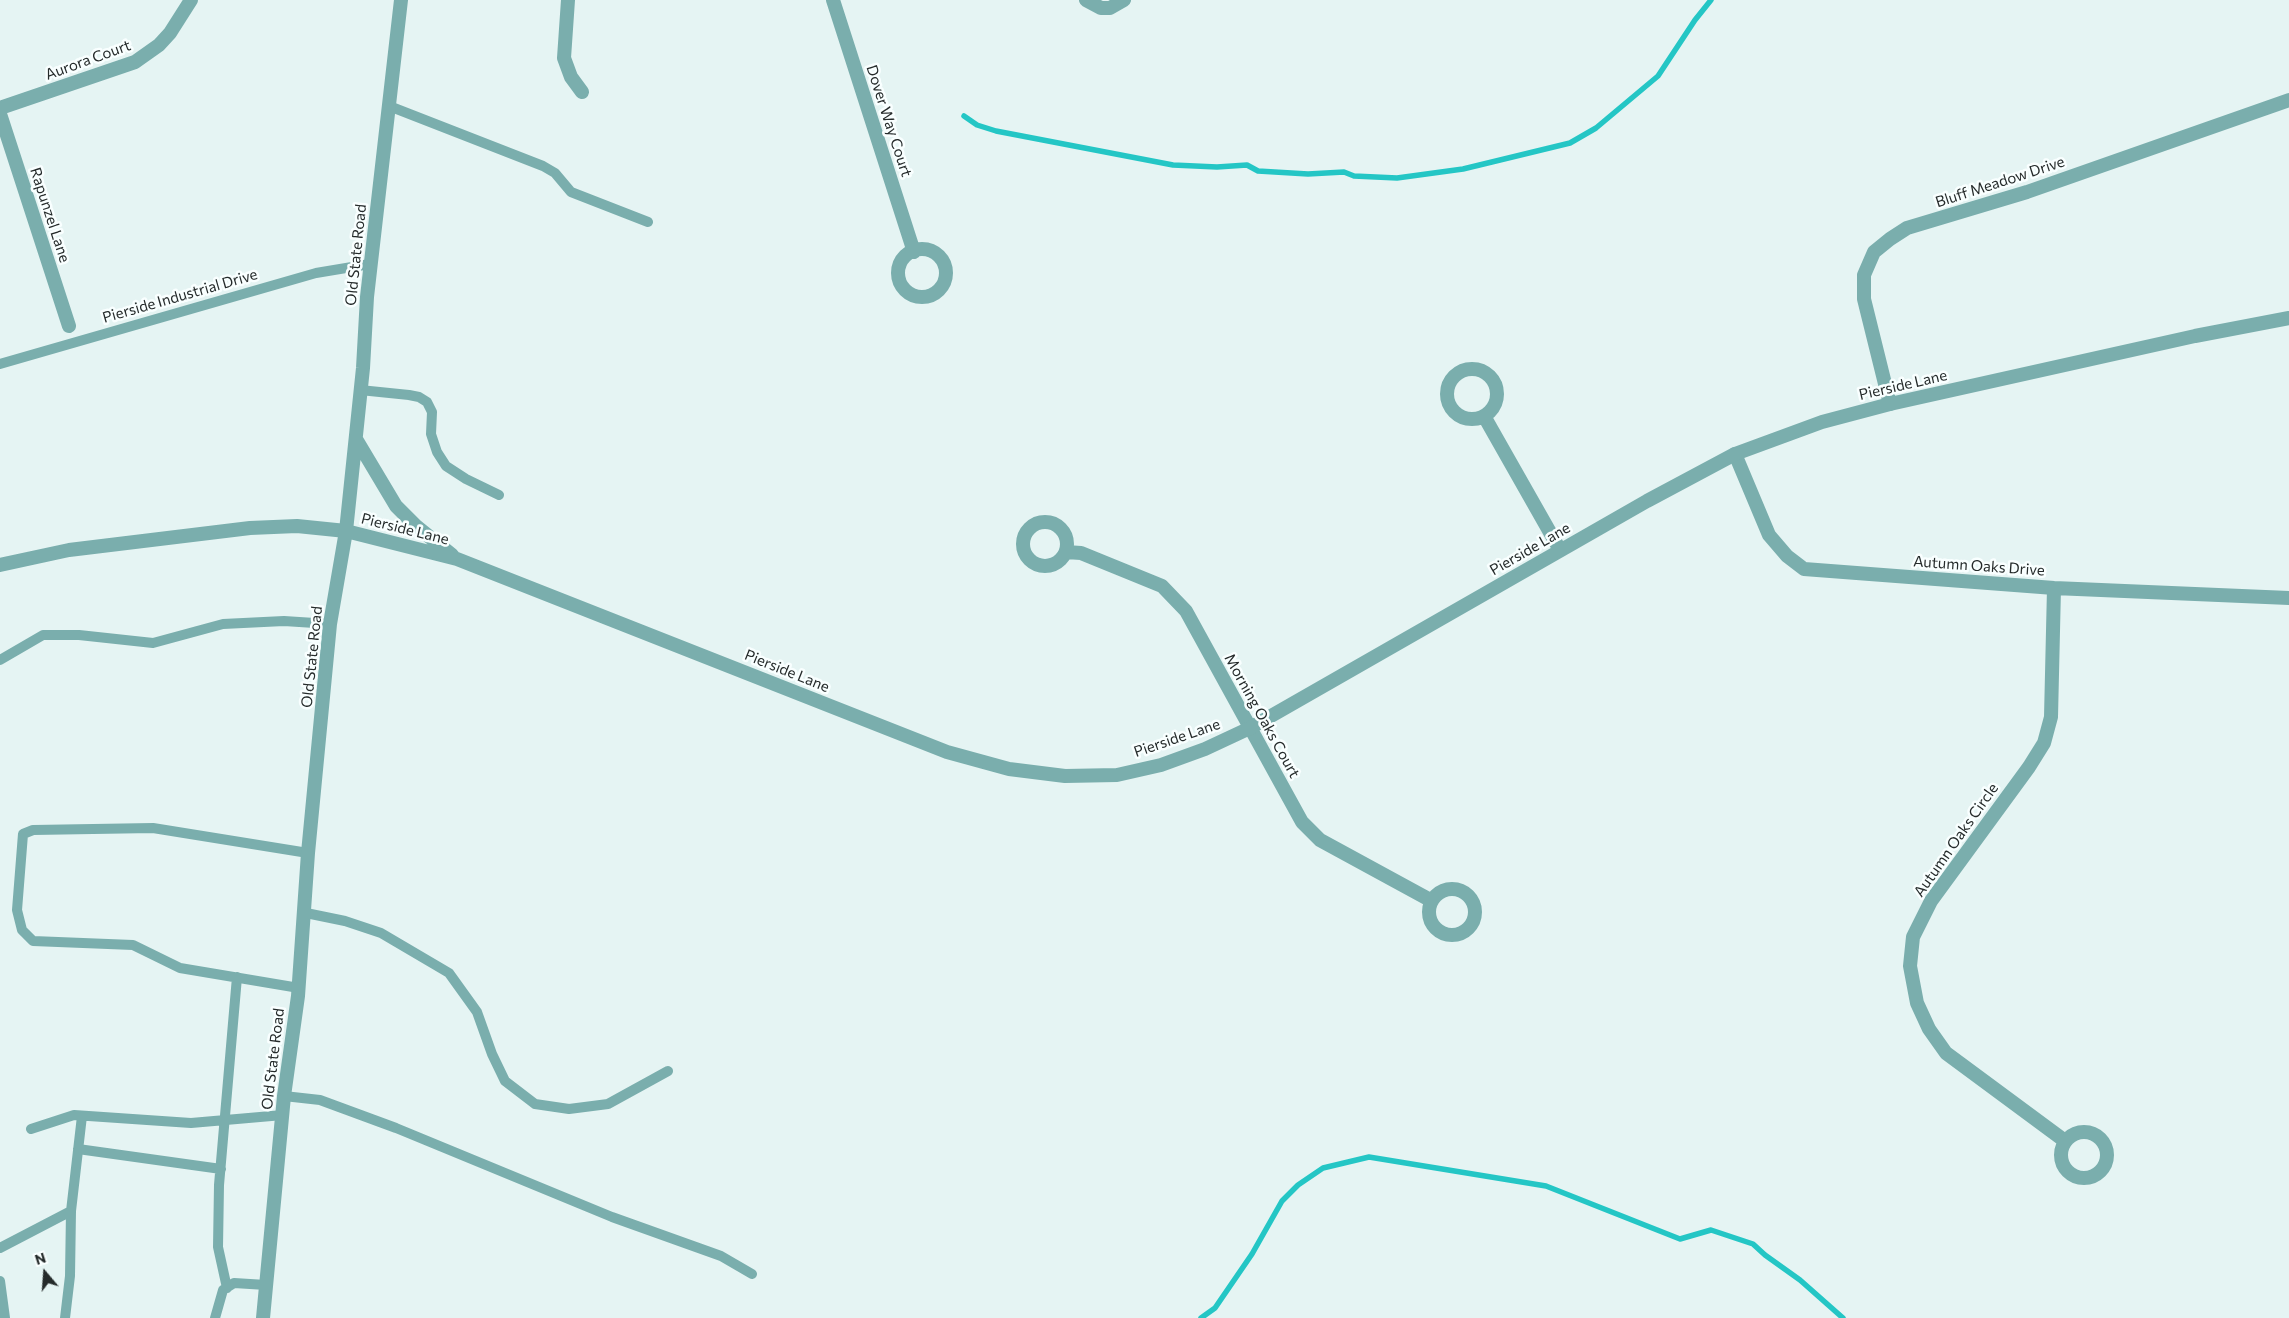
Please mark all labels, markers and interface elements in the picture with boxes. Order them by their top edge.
street label: Aurora Court [43,36,133,84]
street label: Dover Way Court [862,63,916,179]
street label: Bluff Meadow Drive [1933,153,2067,211]
street label: Rapunzel Lane [26,165,74,265]
street label: Old State Road [342,203,370,307]
street label: Pierside Industrial Drive [100,265,260,327]
street label: Pierside Lane [1857,366,1949,404]
street label: Pierside Lane [359,509,451,549]
street label: Pierside Lane [1487,519,1573,579]
street label: Autumn Oaks Drive [1913,552,2045,580]
street label: Old State Road [298,605,326,709]
street label: Pierside Lane [742,646,832,696]
street label: Morning Oaks Court [1220,651,1304,781]
street label: Pierside Lane [1132,715,1222,761]
street label: Autumn Oaks Circle [1910,780,2002,900]
street label: Old State Road [258,1007,288,1111]
north arrow [20,1248,70,1298]
text: N [33,1249,48,1268]

